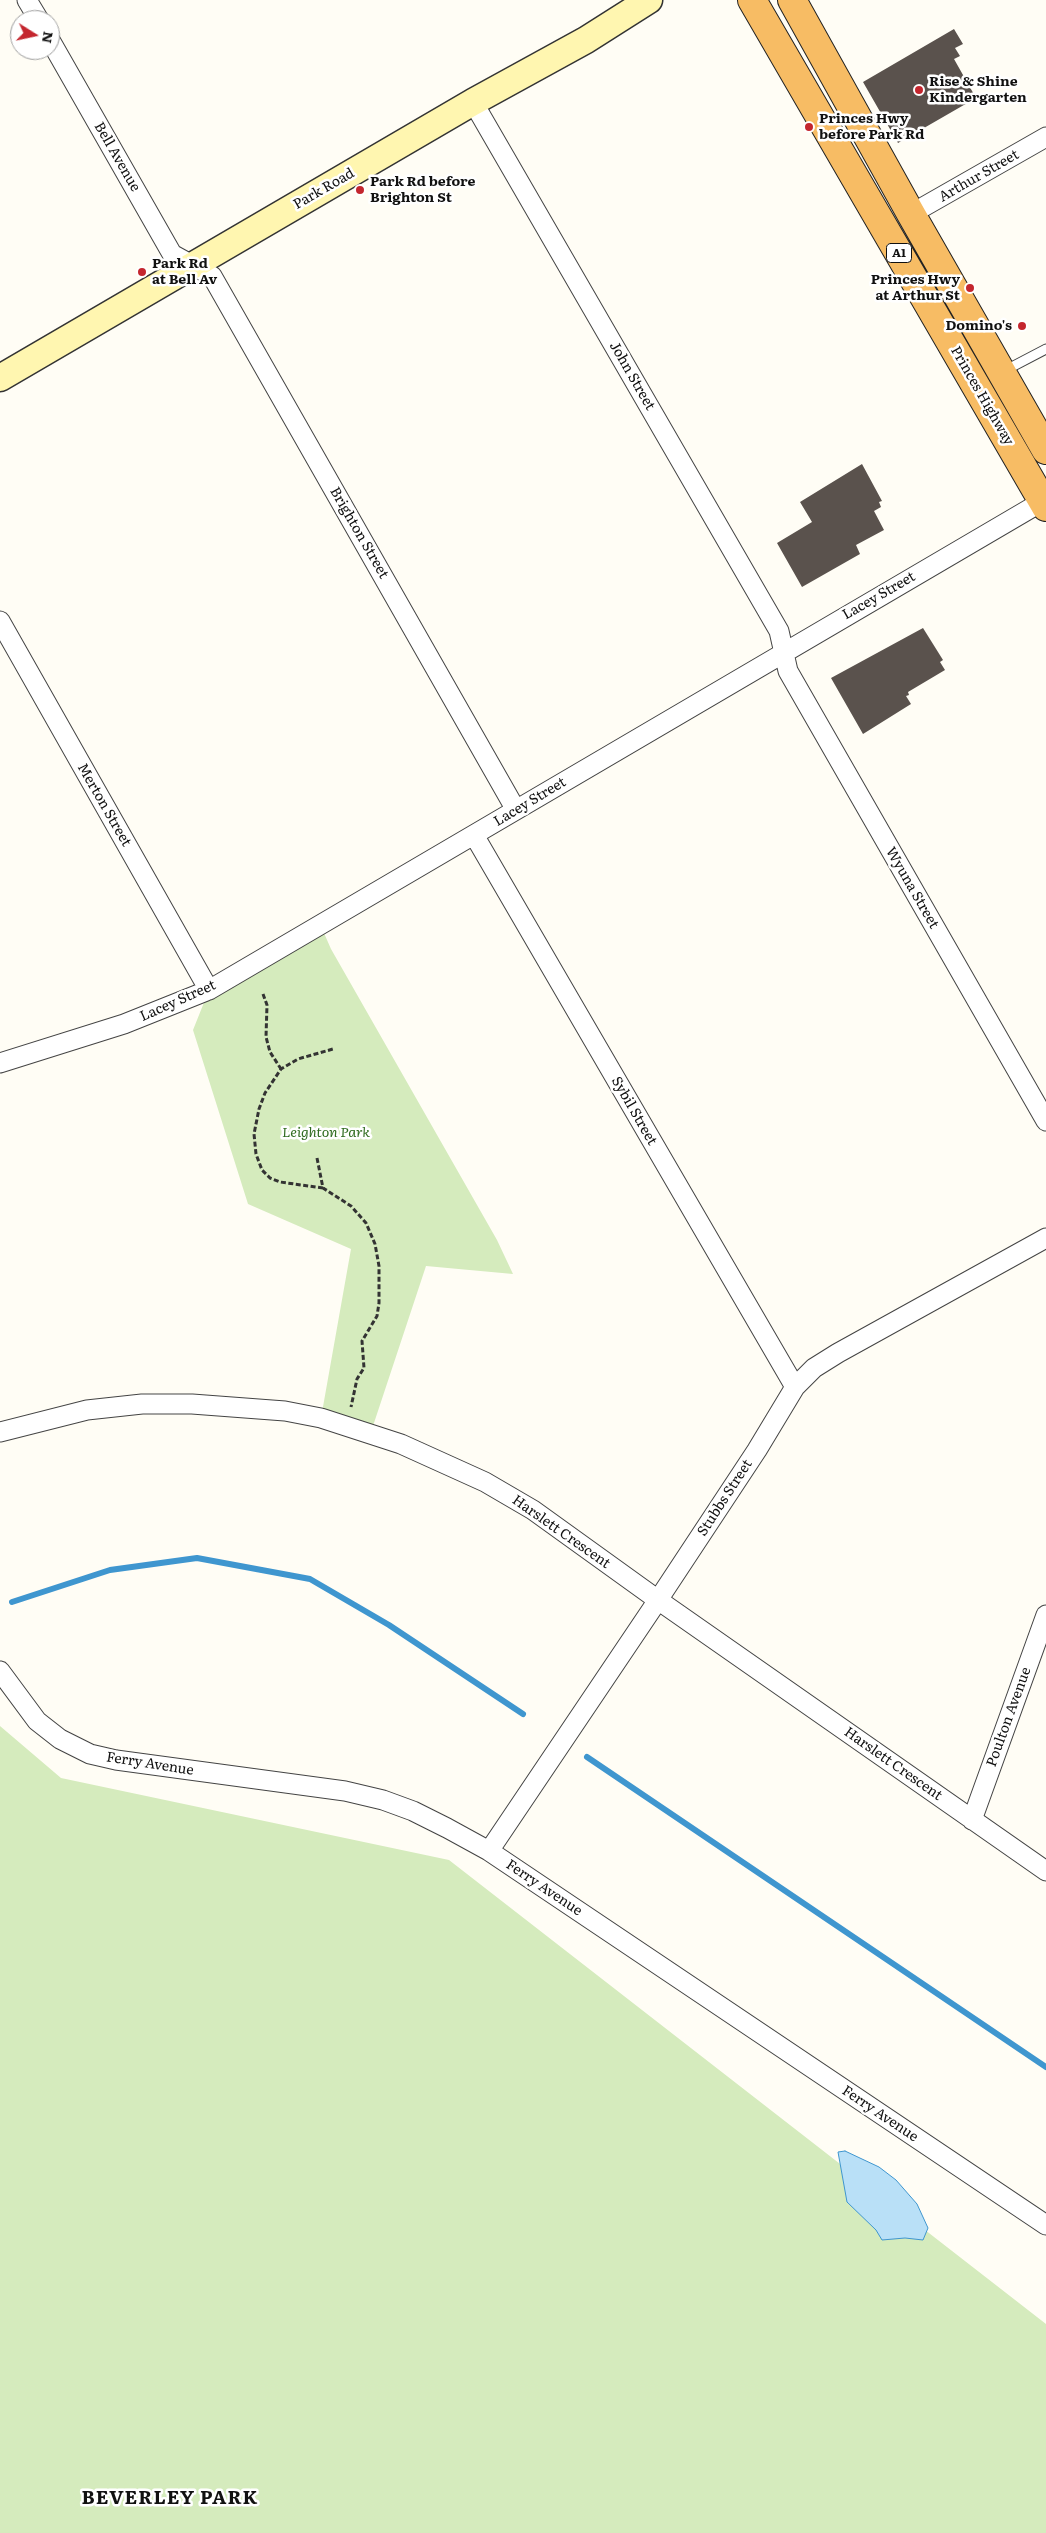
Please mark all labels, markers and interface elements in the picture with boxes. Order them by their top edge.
north arrow [10,10,60,60]
text: N [38,30,60,45]
place label: Rise & Shine Kindergarten [929,74,1027,106]
marker: Rise & Shine Kindergarten [913,84,925,96]
place label: Princes Hwy before Park Rd [819,111,924,144]
street label: Bell Avenue [90,119,144,195]
marker: Princes Hwy before Park Rd [803,121,815,133]
street label: Arthur Street [936,146,1022,206]
street label: Park Road [291,165,357,213]
place label: Park Rd before Brighton St [370,174,475,206]
marker: Park Rd before Brighton St [354,184,366,196]
road number: A1 [886,244,912,262]
place label: Park Rd at Bell Av [152,256,217,288]
marker: Park Rd at Bell Av [136,266,148,278]
place label: Princes Hwy at Arthur St [871,272,960,304]
marker: Princes Hwy at Arthur St [964,282,976,294]
place label: Domino's [945,318,1012,334]
marker: Domino's [1016,320,1028,332]
street label: John Street [606,339,658,413]
street label: Princes Highway [947,343,1017,449]
street label: Brighton Street [326,484,392,582]
street label: Lacey Street [840,568,918,624]
street label: Merton Street [73,760,135,850]
street label: Lacey Street [491,774,569,830]
street label: Wyuna Street [882,844,942,932]
street label: Lacey Street [137,977,219,1025]
street label: Sybil Street [608,1074,660,1148]
park label: Leighton Park [282,1125,370,1141]
street label: Stubbs Street [694,1457,756,1539]
street label: Harslett Crescent [509,1492,613,1572]
street label: Poulton Avenue [983,1665,1035,1769]
street label: Harslett Crescent [841,1724,945,1804]
street label: Ferry Avenue [105,1749,195,1779]
street label: Ferry Avenue [503,1856,585,1920]
street label: Ferry Avenue [839,2082,921,2146]
district label: BEVERLEY PARK [80,2487,260,2509]

